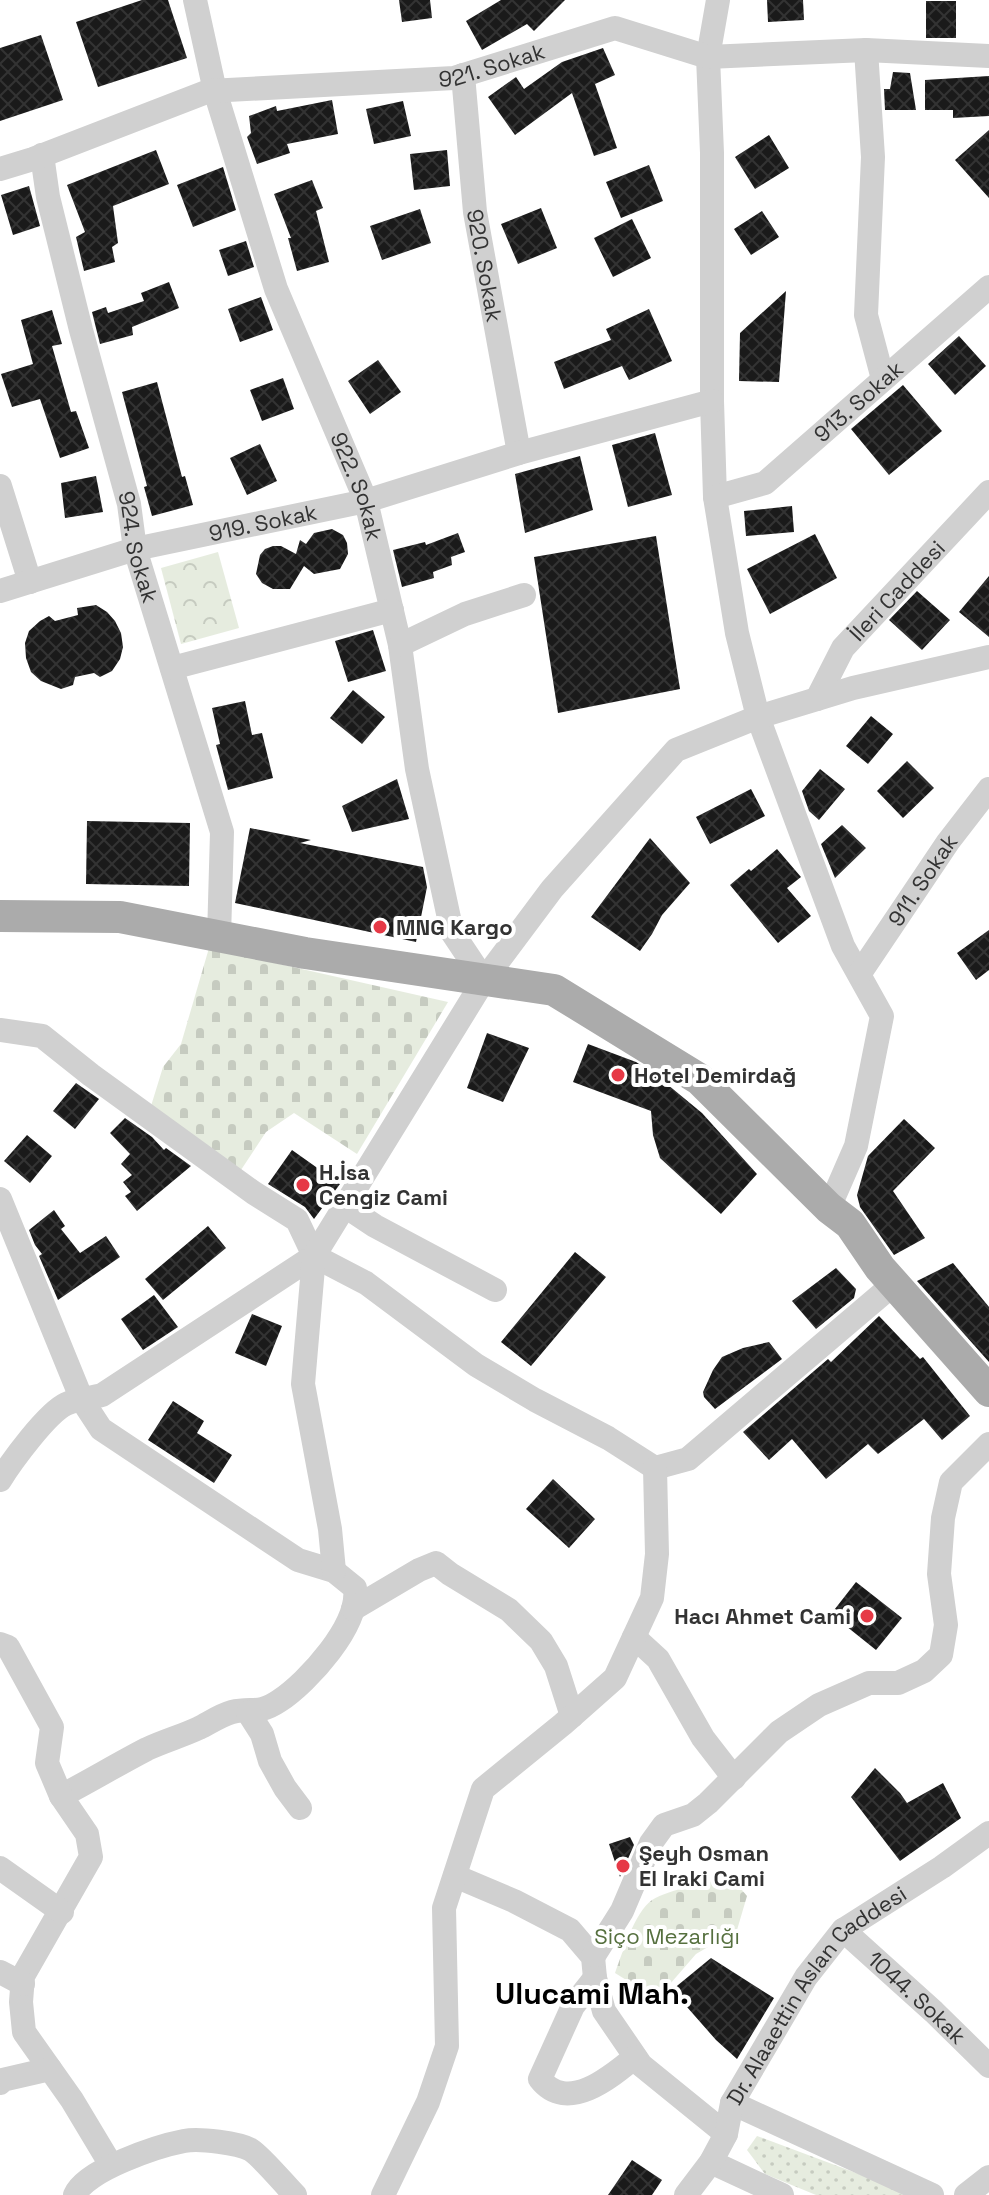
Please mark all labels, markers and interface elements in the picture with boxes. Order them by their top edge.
street label: 921. Sokak [438,37,548,93]
street label: 920. Sokak [461,207,509,324]
street label: 913. Sokak [808,355,909,448]
street label: 922. Sokak [324,428,389,543]
street label: 924. Sokak [112,488,165,606]
street label: 919. Sokak [206,498,320,547]
street label: İleri Caddesi [843,534,951,647]
street label: 911. Sokak [881,828,963,932]
place label: MNG Kargo [396,913,513,941]
marker: MNG Kargo [371,918,389,936]
place label: Hotel Demirdağ [634,1061,796,1089]
marker: Hotel Demirdağ [609,1066,627,1084]
place label: H.İsa Cengiz Cami [319,1158,448,1211]
marker: H.İsa Cengiz Cami [294,1176,312,1194]
place label: Hacı Ahmet Cami [674,1602,851,1630]
marker: Hacı Ahmet Cami [858,1607,876,1625]
place label: Şeyh Osman El Iraki Cami [639,1839,769,1892]
marker: Şeyh Osman El Iraki Cami [614,1857,632,1875]
street label: Dr. Alaaettin Aslan Caddesi [720,1879,912,2110]
park label: Siço Mezarlığı [594,1922,740,1950]
street label: 1044. Sokak [862,1945,972,2050]
district label: Ulucami Mah. [495,1974,689,2013]

